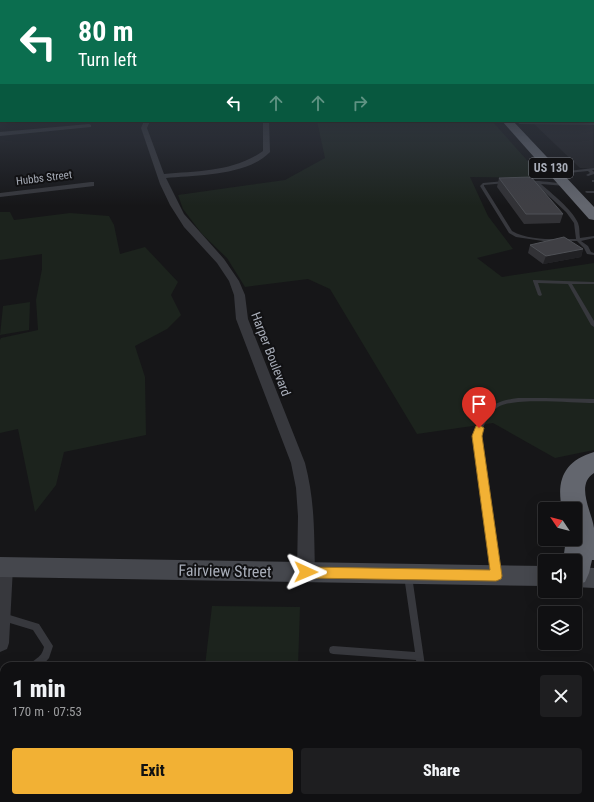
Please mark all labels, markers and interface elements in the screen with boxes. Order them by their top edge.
text: 80 m [78,15,134,48]
icon: left [12,16,64,68]
text: Turn left [78,49,137,70]
icon: left [223,92,245,114]
icon: ahead [265,92,287,114]
icon: ahead [307,92,329,114]
icon: right [349,92,371,114]
road number: US 130 [529,158,573,178]
street label: Hubbs Street [15,168,73,188]
street label: Harper Boulevard [248,310,294,398]
pin [462,387,496,428]
icon: arrive [468,393,490,415]
north arrow [538,502,582,546]
map controls [538,502,582,650]
position arrow [285,551,327,593]
button: sound [538,554,582,598]
street label: Fairview Street [178,561,272,581]
button: layers [538,606,582,650]
text: 1 min [12,675,66,703]
button: close [540,675,582,717]
text: 170 m · 07:53 [12,704,82,719]
button: Exit [12,748,293,794]
button: Share [301,748,582,794]

